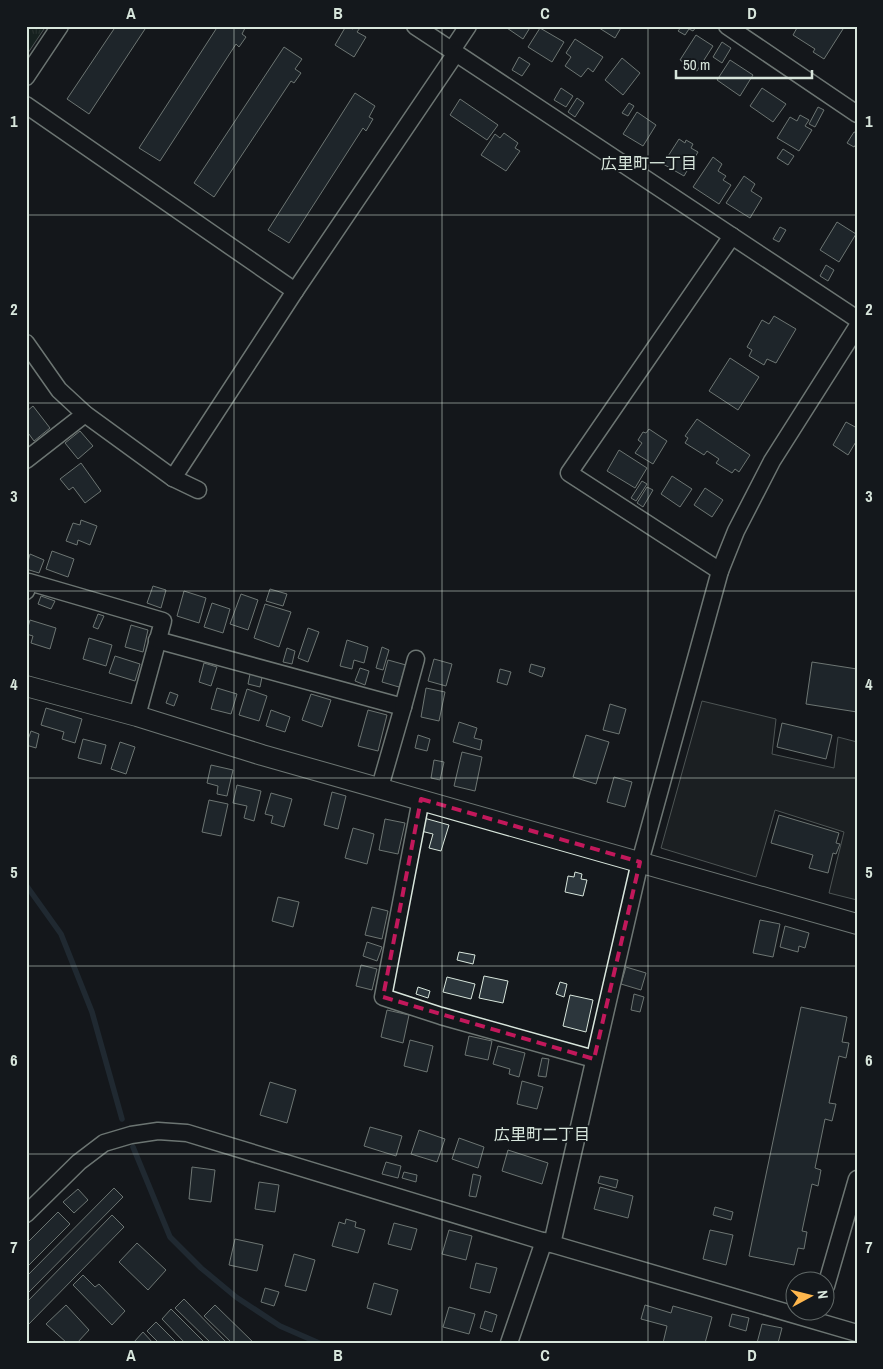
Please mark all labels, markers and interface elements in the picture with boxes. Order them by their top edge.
text: A [126,2,136,24]
text: B [333,2,343,24]
text: C [540,2,550,24]
text: D [747,2,757,24]
scale bar [676,48,812,80]
text: 50 m [683,54,710,75]
text: 1 [10,110,18,132]
text: 1 [865,110,873,132]
district label: 広里町一丁目 [601,152,697,174]
text: 2 [10,298,18,320]
text: 2 [865,298,873,320]
text: 3 [10,485,18,507]
text: 3 [865,485,873,507]
text: 4 [10,673,18,695]
text: 4 [865,673,873,695]
text: 5 [10,861,18,883]
text: 5 [865,861,873,883]
text: 6 [10,1049,18,1071]
text: 6 [865,1049,873,1071]
district label: 広里町二丁目 [494,1123,590,1145]
text: 7 [10,1236,18,1258]
text: 7 [865,1236,873,1258]
north arrow [786,1272,836,1322]
text: N [813,1289,832,1300]
text: A [126,1344,136,1366]
text: B [333,1344,343,1366]
text: C [540,1344,550,1366]
text: D [747,1344,757,1366]

